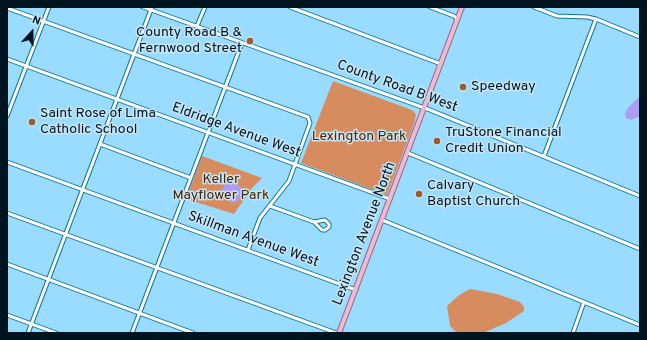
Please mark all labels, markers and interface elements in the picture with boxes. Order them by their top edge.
north arrow [12,12,52,52]
text: N [30,13,42,29]
place label: County Road B & Fernwood Street [136,25,242,58]
marker: County Road B & Fernwood Street [245,36,255,46]
street label: County Road B West [334,57,460,117]
place label: Speedway [471,79,536,95]
marker: Speedway [458,82,468,92]
street label: Eldridge Avenue West [169,100,303,162]
place label: Saint Rose of Lima Catholic School [40,106,156,138]
marker: Saint Rose of Lima Catholic School [27,117,37,127]
place label: TruStone Financial Credit Union [445,125,562,158]
park label: Lexington Park [312,129,406,145]
marker: TruStone Financial Credit Union [432,136,442,146]
street label: Lexington Avenue North [330,160,400,308]
park label: Keller Mayflower Park [173,172,269,204]
place label: Calvary Baptist Church [427,178,520,210]
marker: Calvary Baptist Church [414,189,424,199]
street label: Skillman Avenue West [185,209,321,271]

